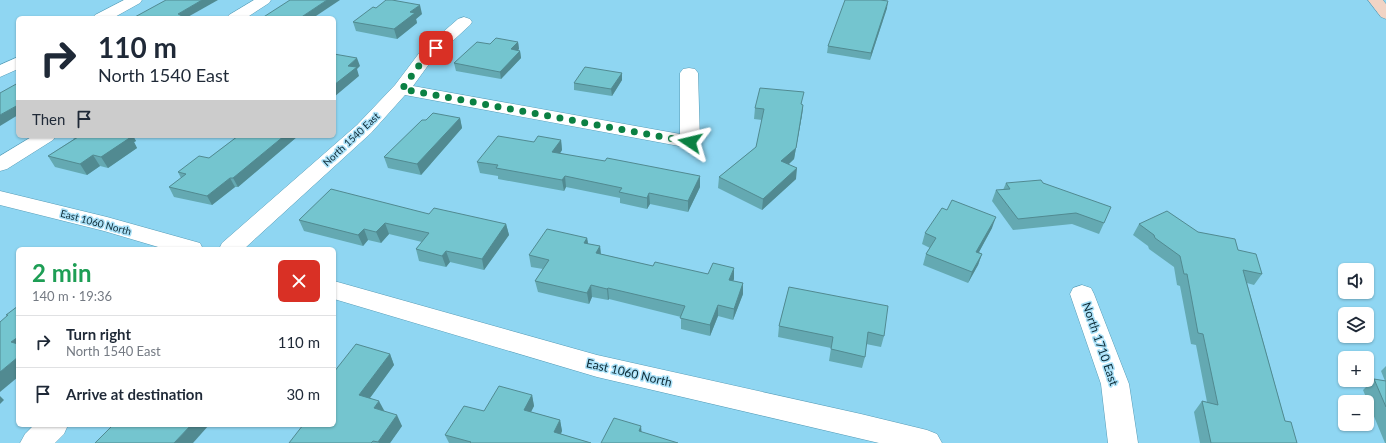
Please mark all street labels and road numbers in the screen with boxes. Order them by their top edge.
street label: North 1540 East [320,109,382,168]
street label: East 1060 North [59,207,133,237]
street label: North 1710 East [1079,300,1122,388]
street label: East 1060 North [585,355,673,390]

